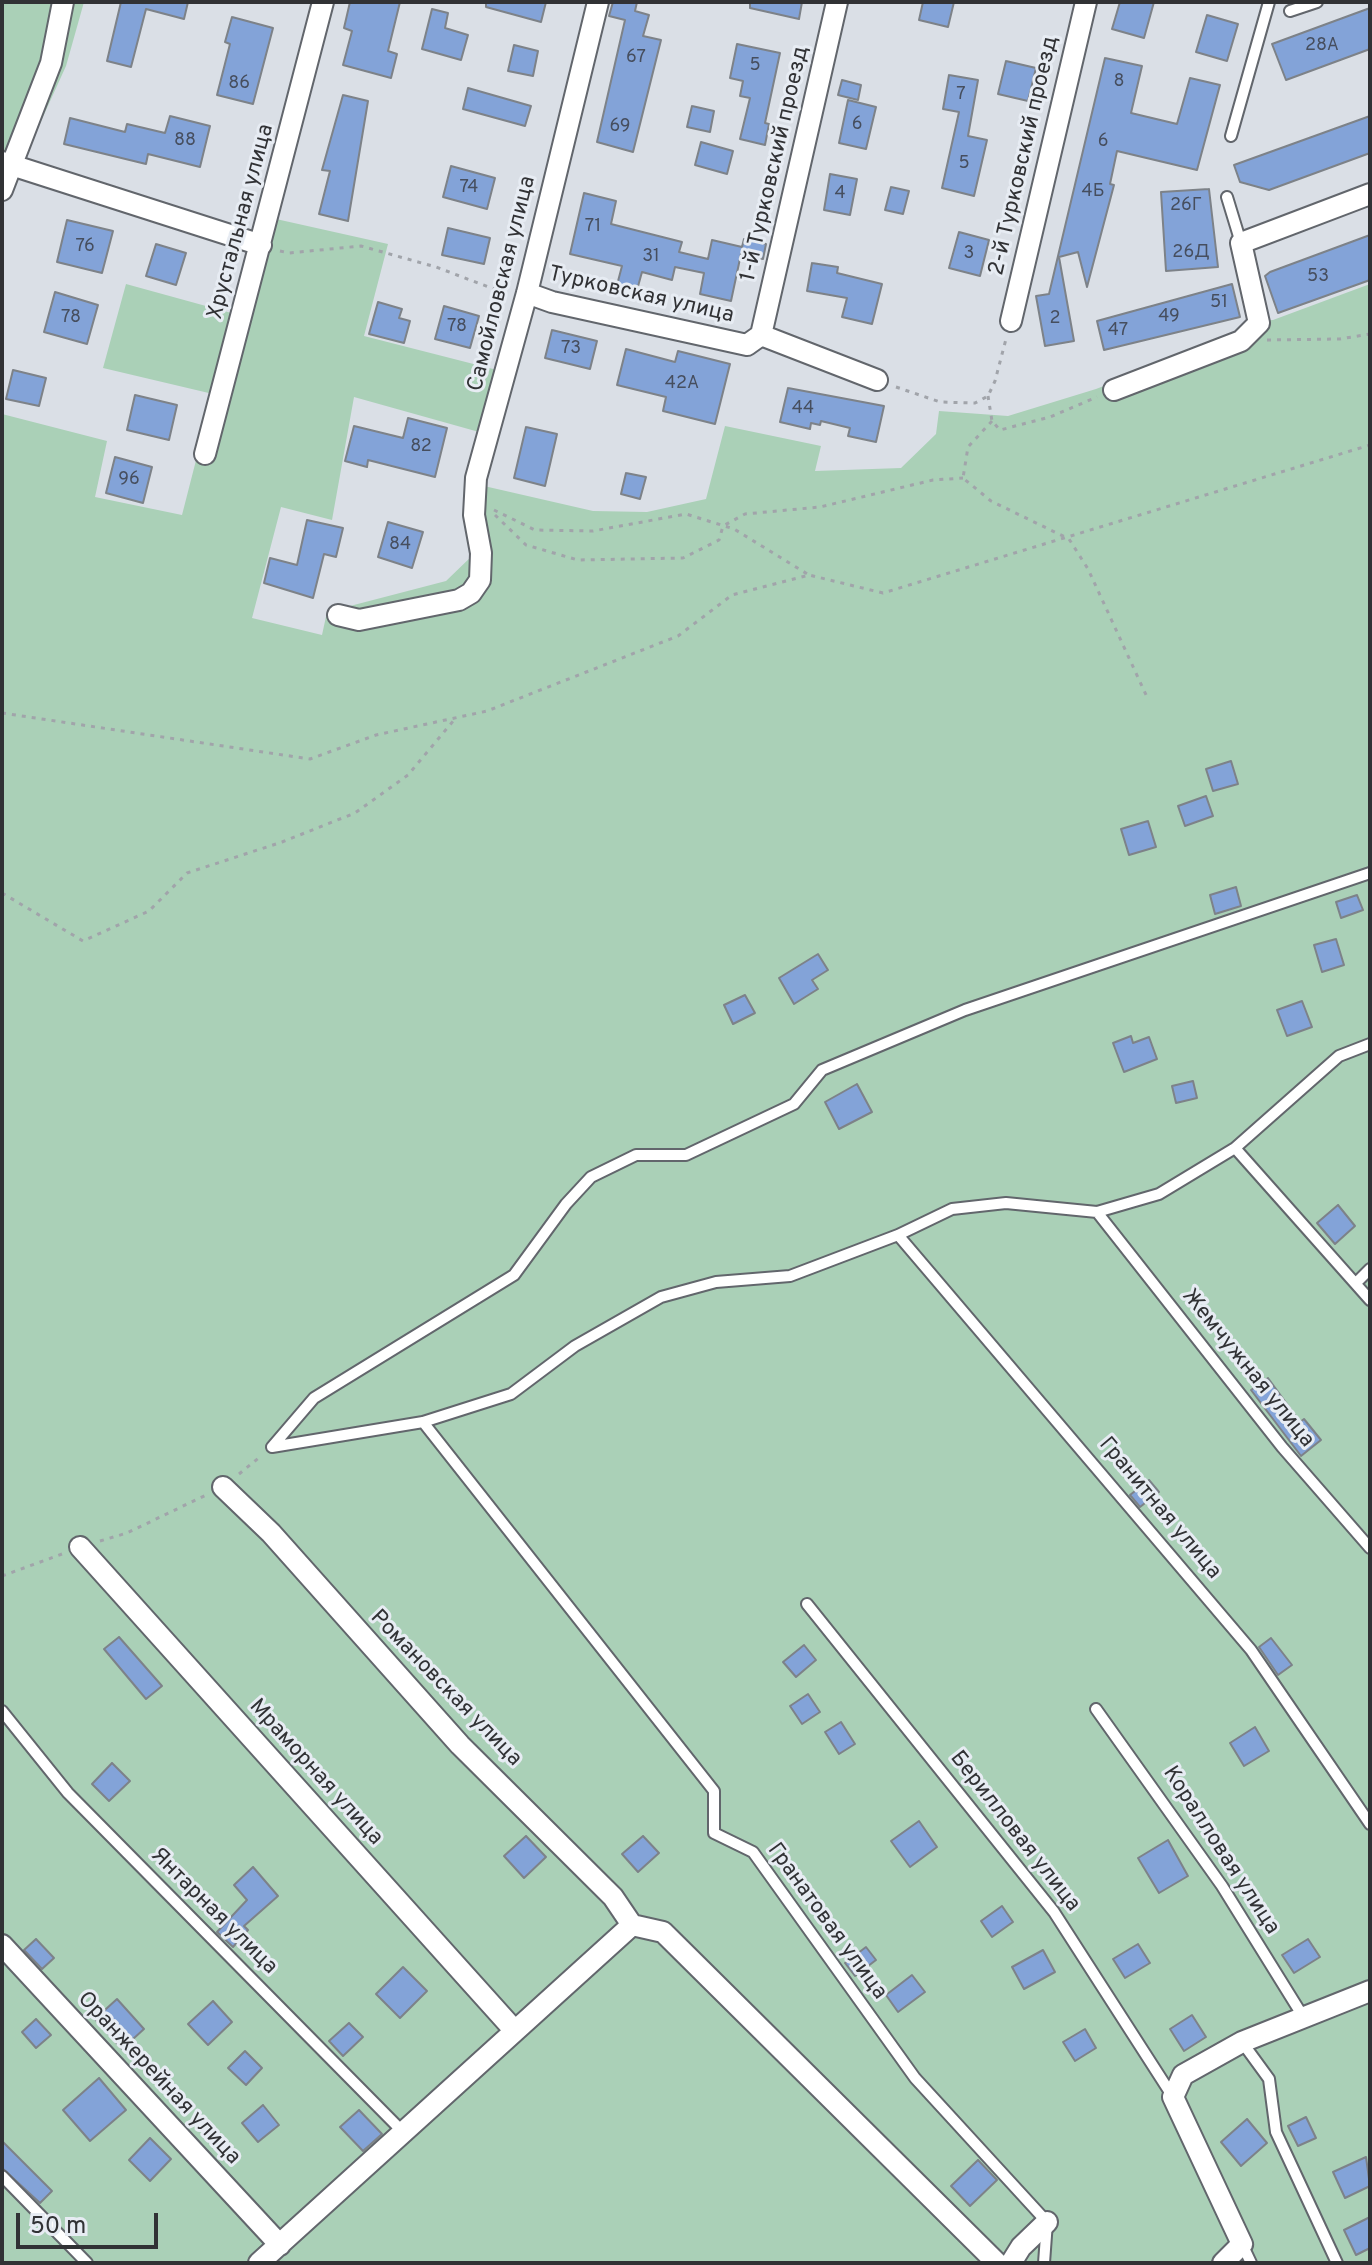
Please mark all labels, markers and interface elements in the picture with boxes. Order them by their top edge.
street label: 2-й Турковский проезд [985,34,1065,278]
house number: 28А [1305,35,1339,57]
street label: 1-й Турковский проезд [736,44,816,284]
house number: 67 [626,47,646,69]
house number: 5 [749,55,761,77]
house number: 8 [1114,71,1124,93]
house number: 86 [228,73,250,95]
house number: 7 [956,84,966,106]
house number: 6 [852,114,862,136]
house number: 69 [610,116,630,138]
street label: Хрустальная улица [203,122,281,322]
house number: 88 [174,130,196,152]
house number: 6 [1098,131,1108,153]
house number: 5 [958,153,970,175]
street label: Самойловская улица [463,174,543,394]
house number: 74 [460,177,478,199]
house number: 4Б [1082,181,1104,203]
house number: 4 [834,183,846,205]
house number: 26Г [1170,195,1202,217]
house number: 71 [585,216,601,238]
house number: 76 [75,236,95,258]
house number: 26Д [1172,242,1210,264]
house number: 3 [964,243,974,265]
house number: 31 [642,246,660,268]
street label: Турковская улица [546,262,736,330]
house number: 53 [1307,266,1329,288]
house number: 51 [1210,292,1228,314]
house number: 49 [1158,306,1180,328]
house number: 78 [61,307,81,329]
house number: 2 [1049,308,1061,330]
house number: 78 [447,316,467,338]
house number: 47 [1108,320,1128,342]
house number: 73 [561,338,581,360]
house number: 42А [665,373,699,395]
house number: 44 [792,398,814,420]
house number: 82 [410,436,432,458]
house number: 96 [118,469,140,491]
house number: 84 [389,534,411,556]
street label: Жемчужная улица [1175,1284,1319,1454]
street label: Гранитная улица [1092,1433,1226,1585]
street label: Романовская улица [364,1605,526,1773]
street label: Мраморная улица [242,1695,388,1851]
street label: Берилловая улица [943,1746,1085,1918]
street label: Коралловая улица [1156,1762,1284,1940]
street label: Гранатовая улица [760,1839,892,2005]
street label: Янтарная улица [144,1843,282,1981]
street label: Оранжерейная улица [71,1987,245,2171]
scale bar [20,2197,162,2247]
text: 50 m [30,2212,86,2242]

